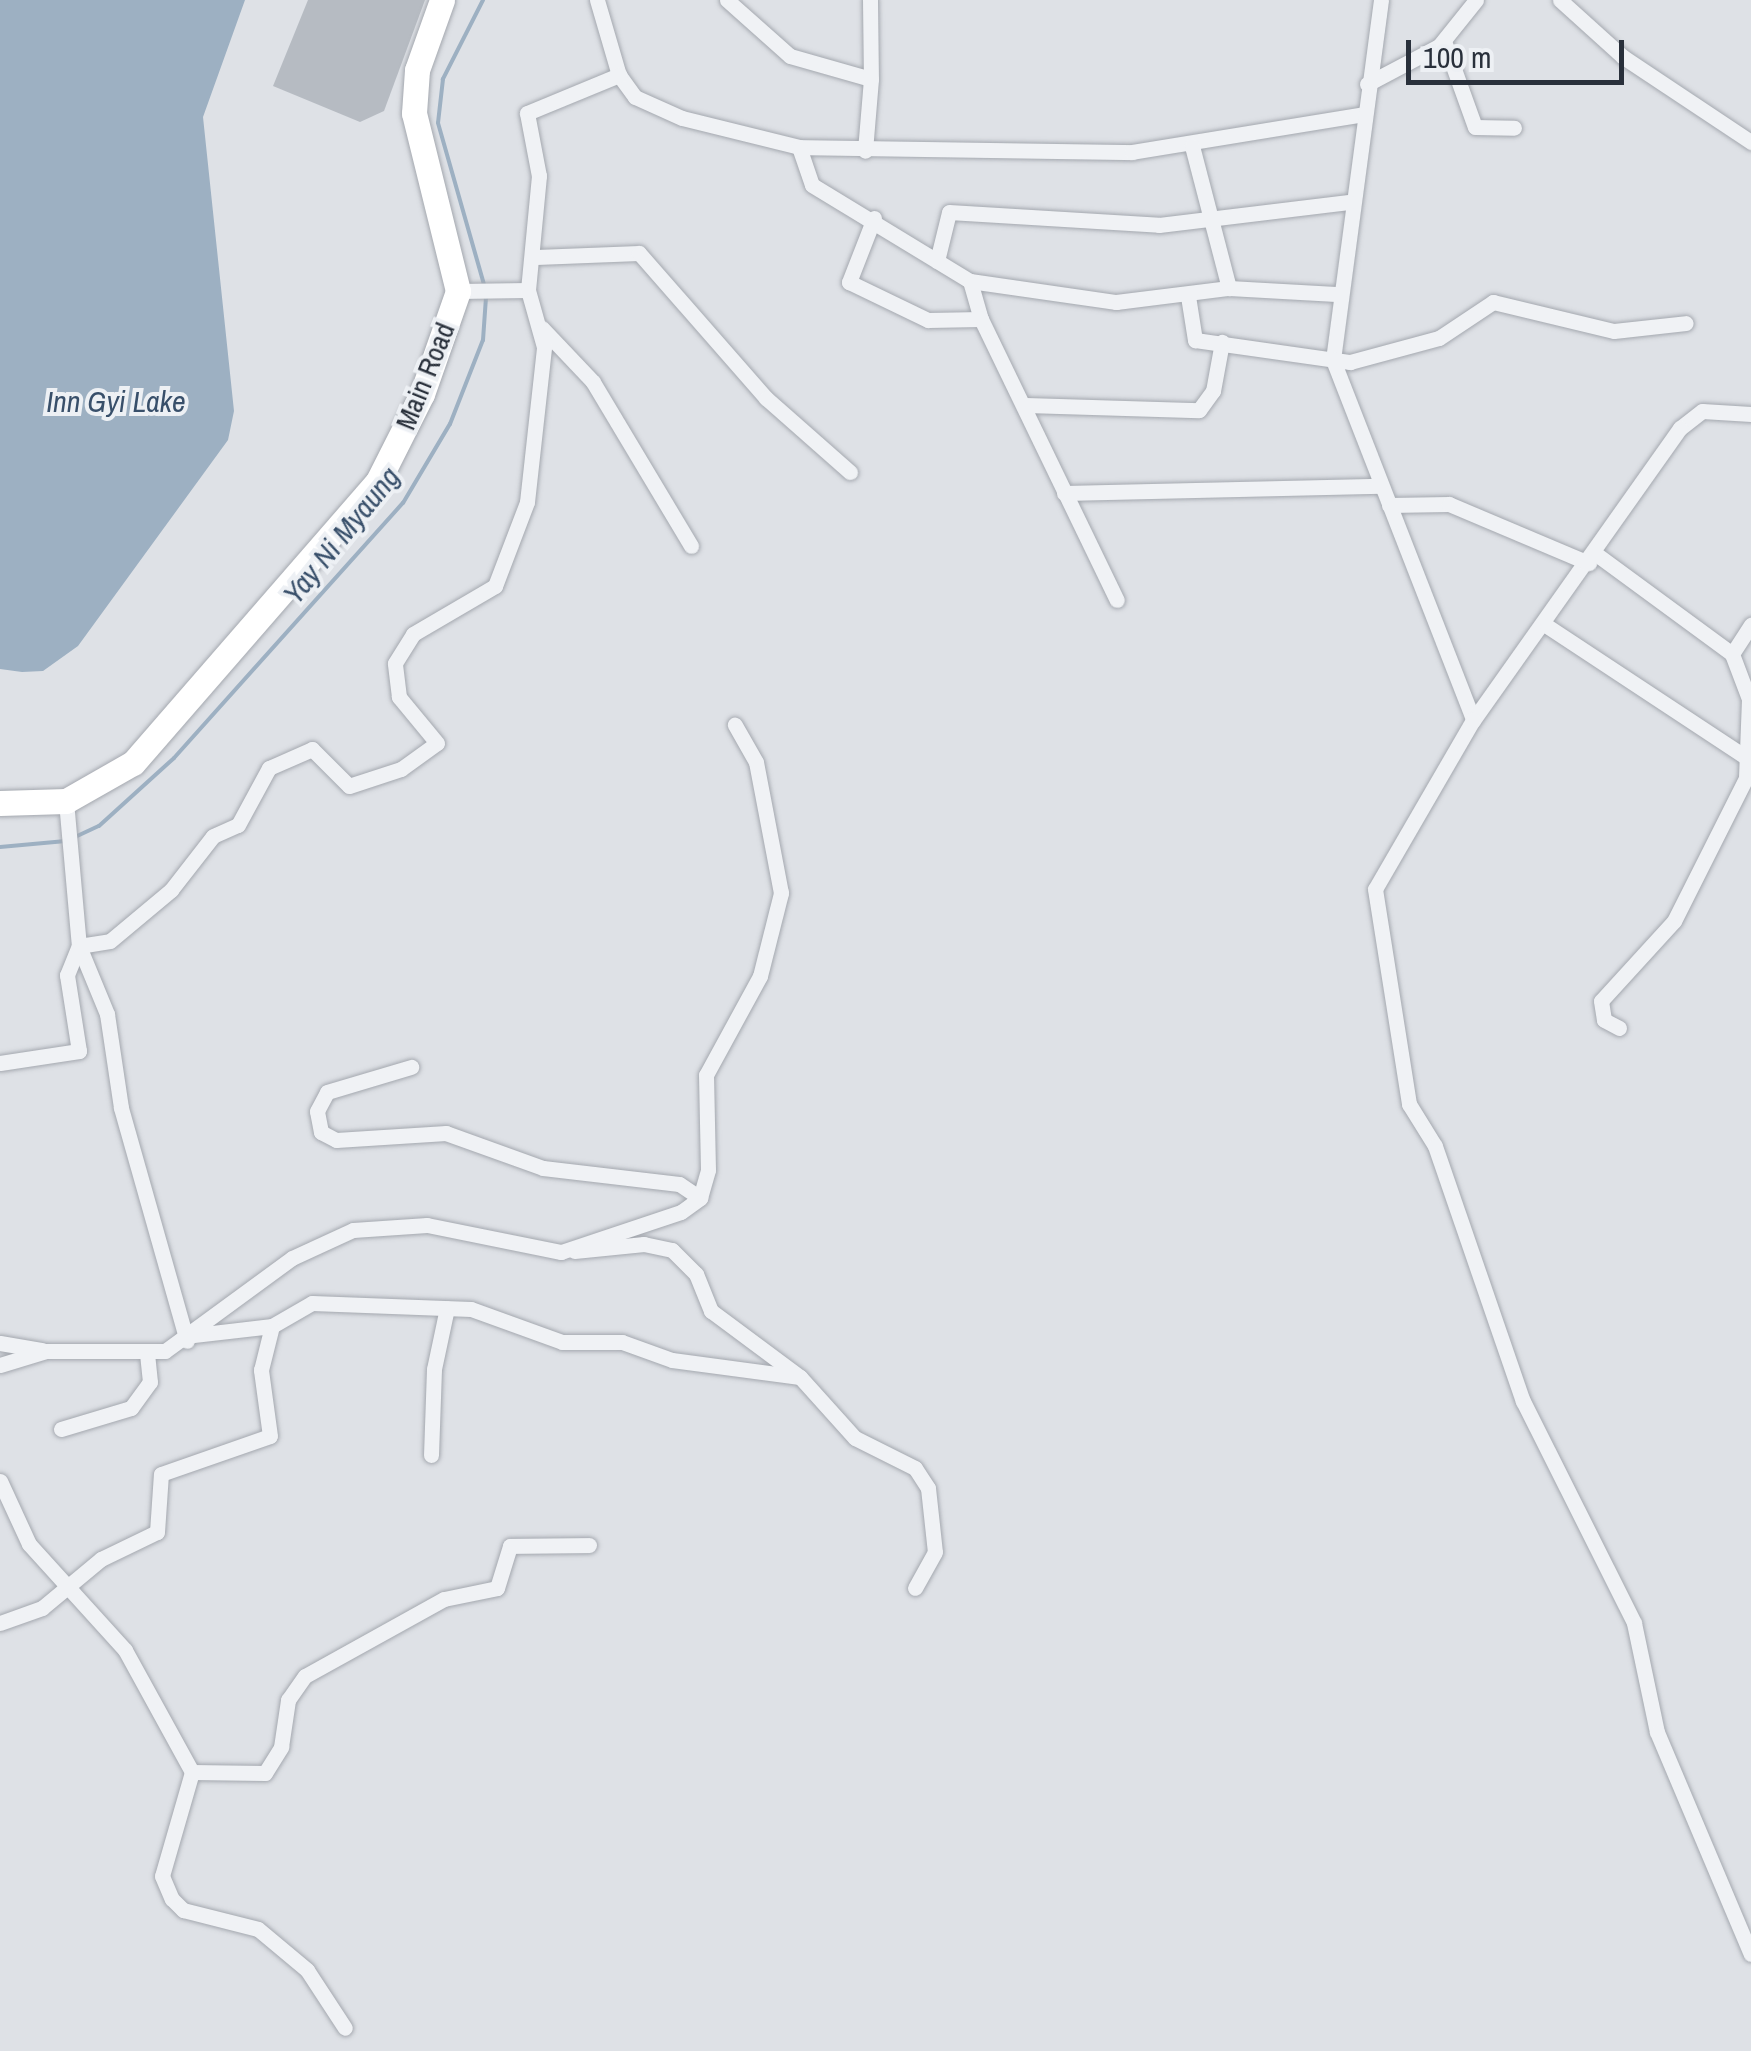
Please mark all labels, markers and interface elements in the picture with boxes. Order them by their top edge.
scale bar [1411,20,1628,82]
text: 100 m [1423,37,1491,77]
street label: Main Road [388,318,462,434]
water label: Inn Gyi Lake [46,383,186,419]
water label: Yay Ni Myaung [275,459,407,611]

